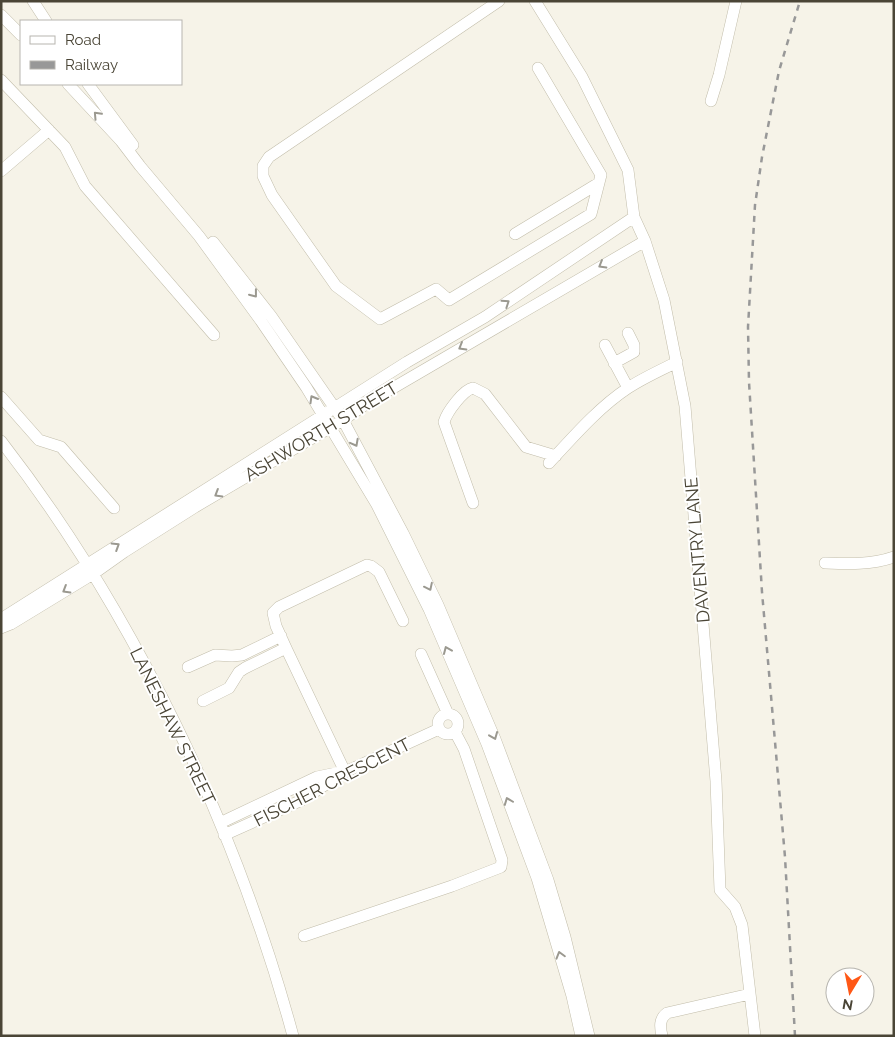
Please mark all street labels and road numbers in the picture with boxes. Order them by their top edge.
street label: ASHWORTH STREET [241,377,401,485]
street label: DAVENTRY LANE [680,476,714,624]
street label: LANESHAW STREET [126,644,220,808]
street label: FISCHER CRESCENT [250,733,414,831]

